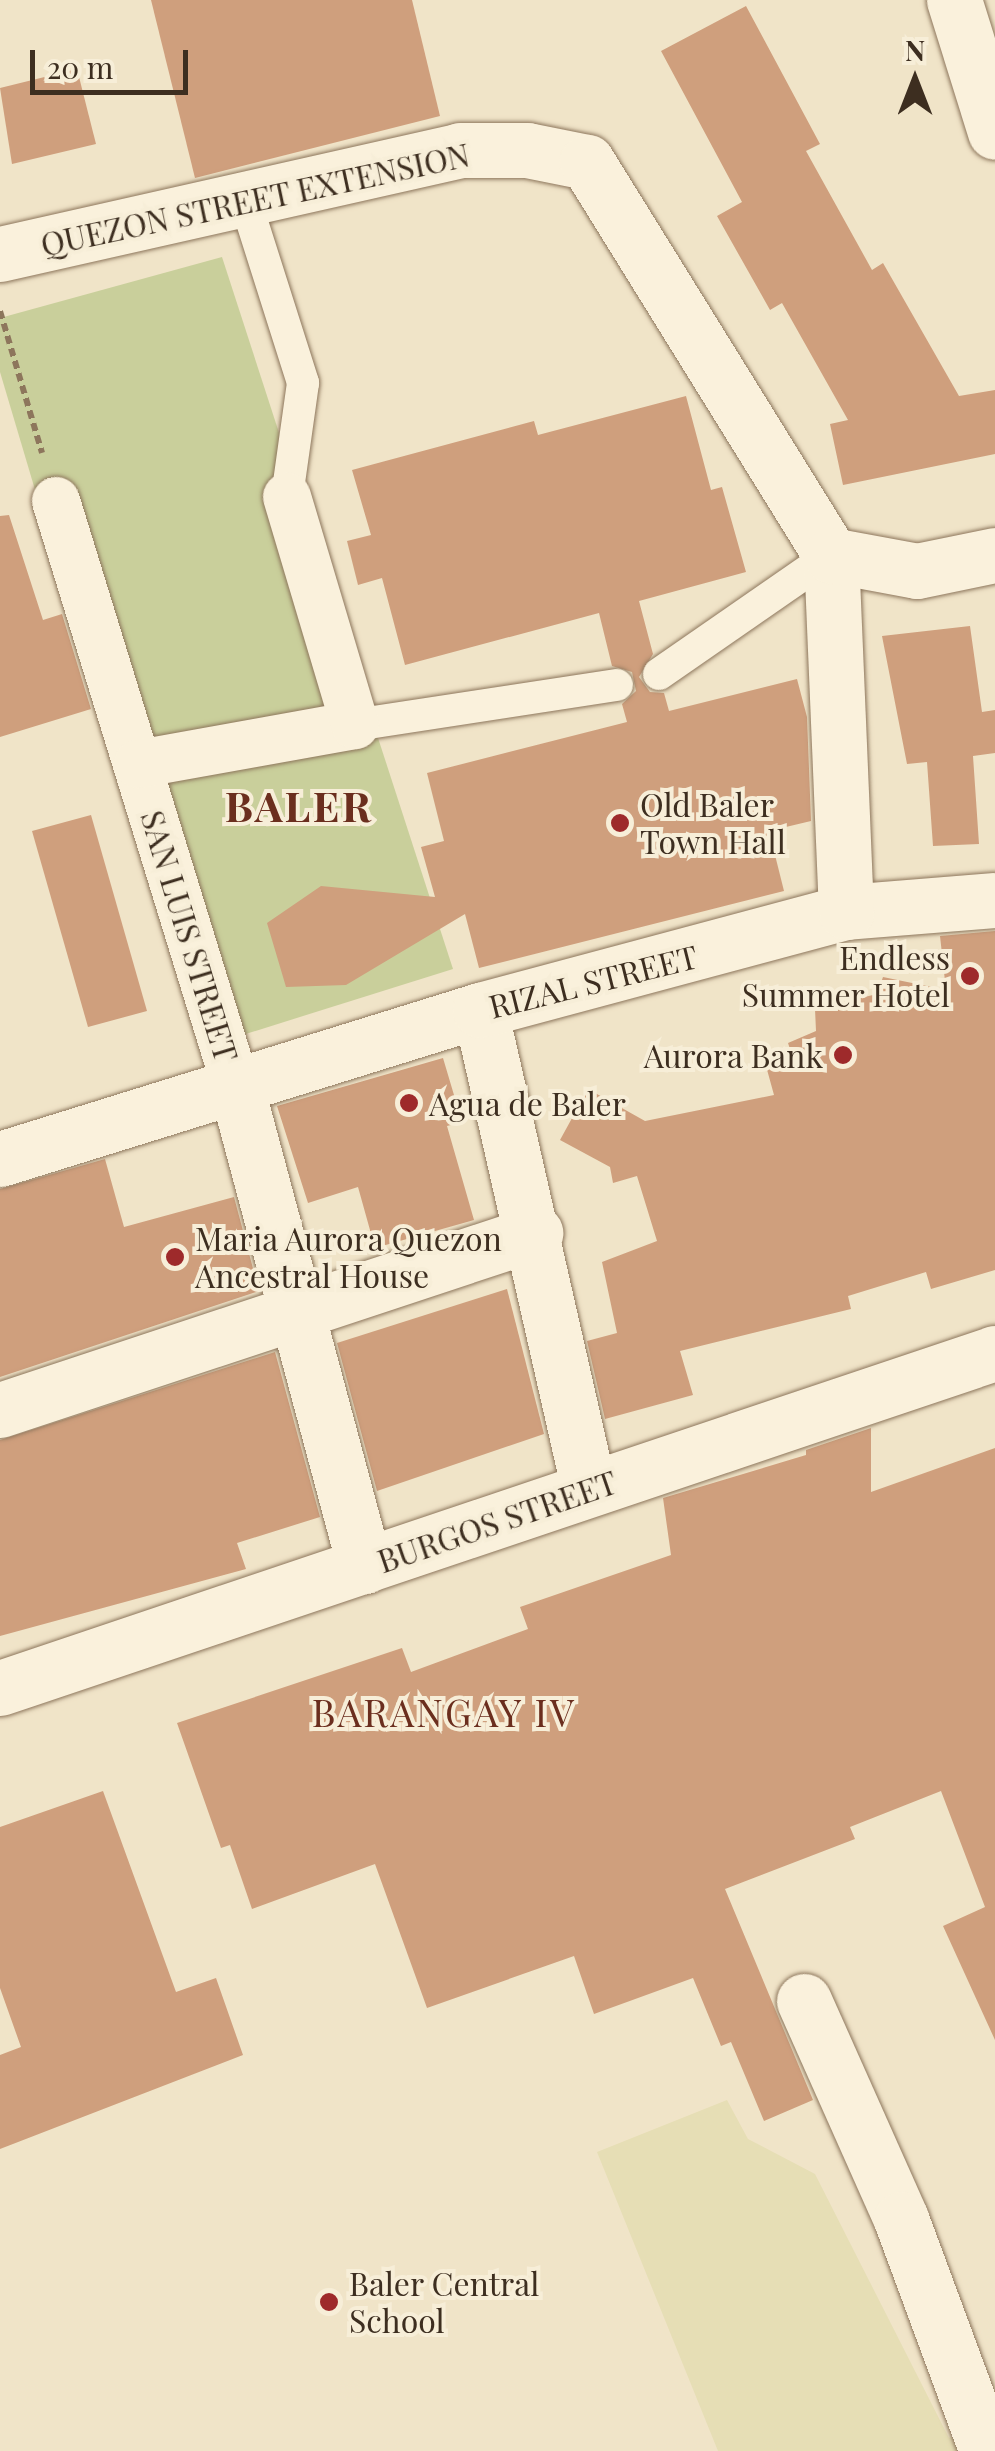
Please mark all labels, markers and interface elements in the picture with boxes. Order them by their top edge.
scale bar [35,30,192,92]
north arrow [865,30,965,130]
text: N [905,31,925,68]
text: 20 m [47,47,113,87]
street label: QUEZON STREET EXTENSION [37,135,473,263]
district label: BALER [225,780,373,830]
place label: Old Baler Town Hall [640,786,786,861]
street label: SAN LUIS STREET [134,806,246,1066]
marker: Old Baler Town Hall [609,812,631,834]
street label: RIZAL STREET [485,937,701,1025]
place label: Endless Summer Hotel [741,939,950,1014]
marker: Endless Summer Hotel [959,965,981,987]
place label: Aurora Bank [643,1036,823,1074]
marker: Aurora Bank [832,1044,854,1066]
place label: Agua de Baler [429,1084,626,1122]
marker: Agua de Baler [398,1092,420,1114]
place label: Maria Aurora Quezon Ancestral House [195,1220,504,1295]
marker: Maria Aurora Quezon Ancestral House [164,1246,186,1268]
street label: BURGOS STREET [372,1462,622,1580]
district label: BARANGAY IV [311,1689,577,1735]
place label: Baler Central School [349,2265,540,2340]
marker: Baler Central School [318,2291,340,2313]

